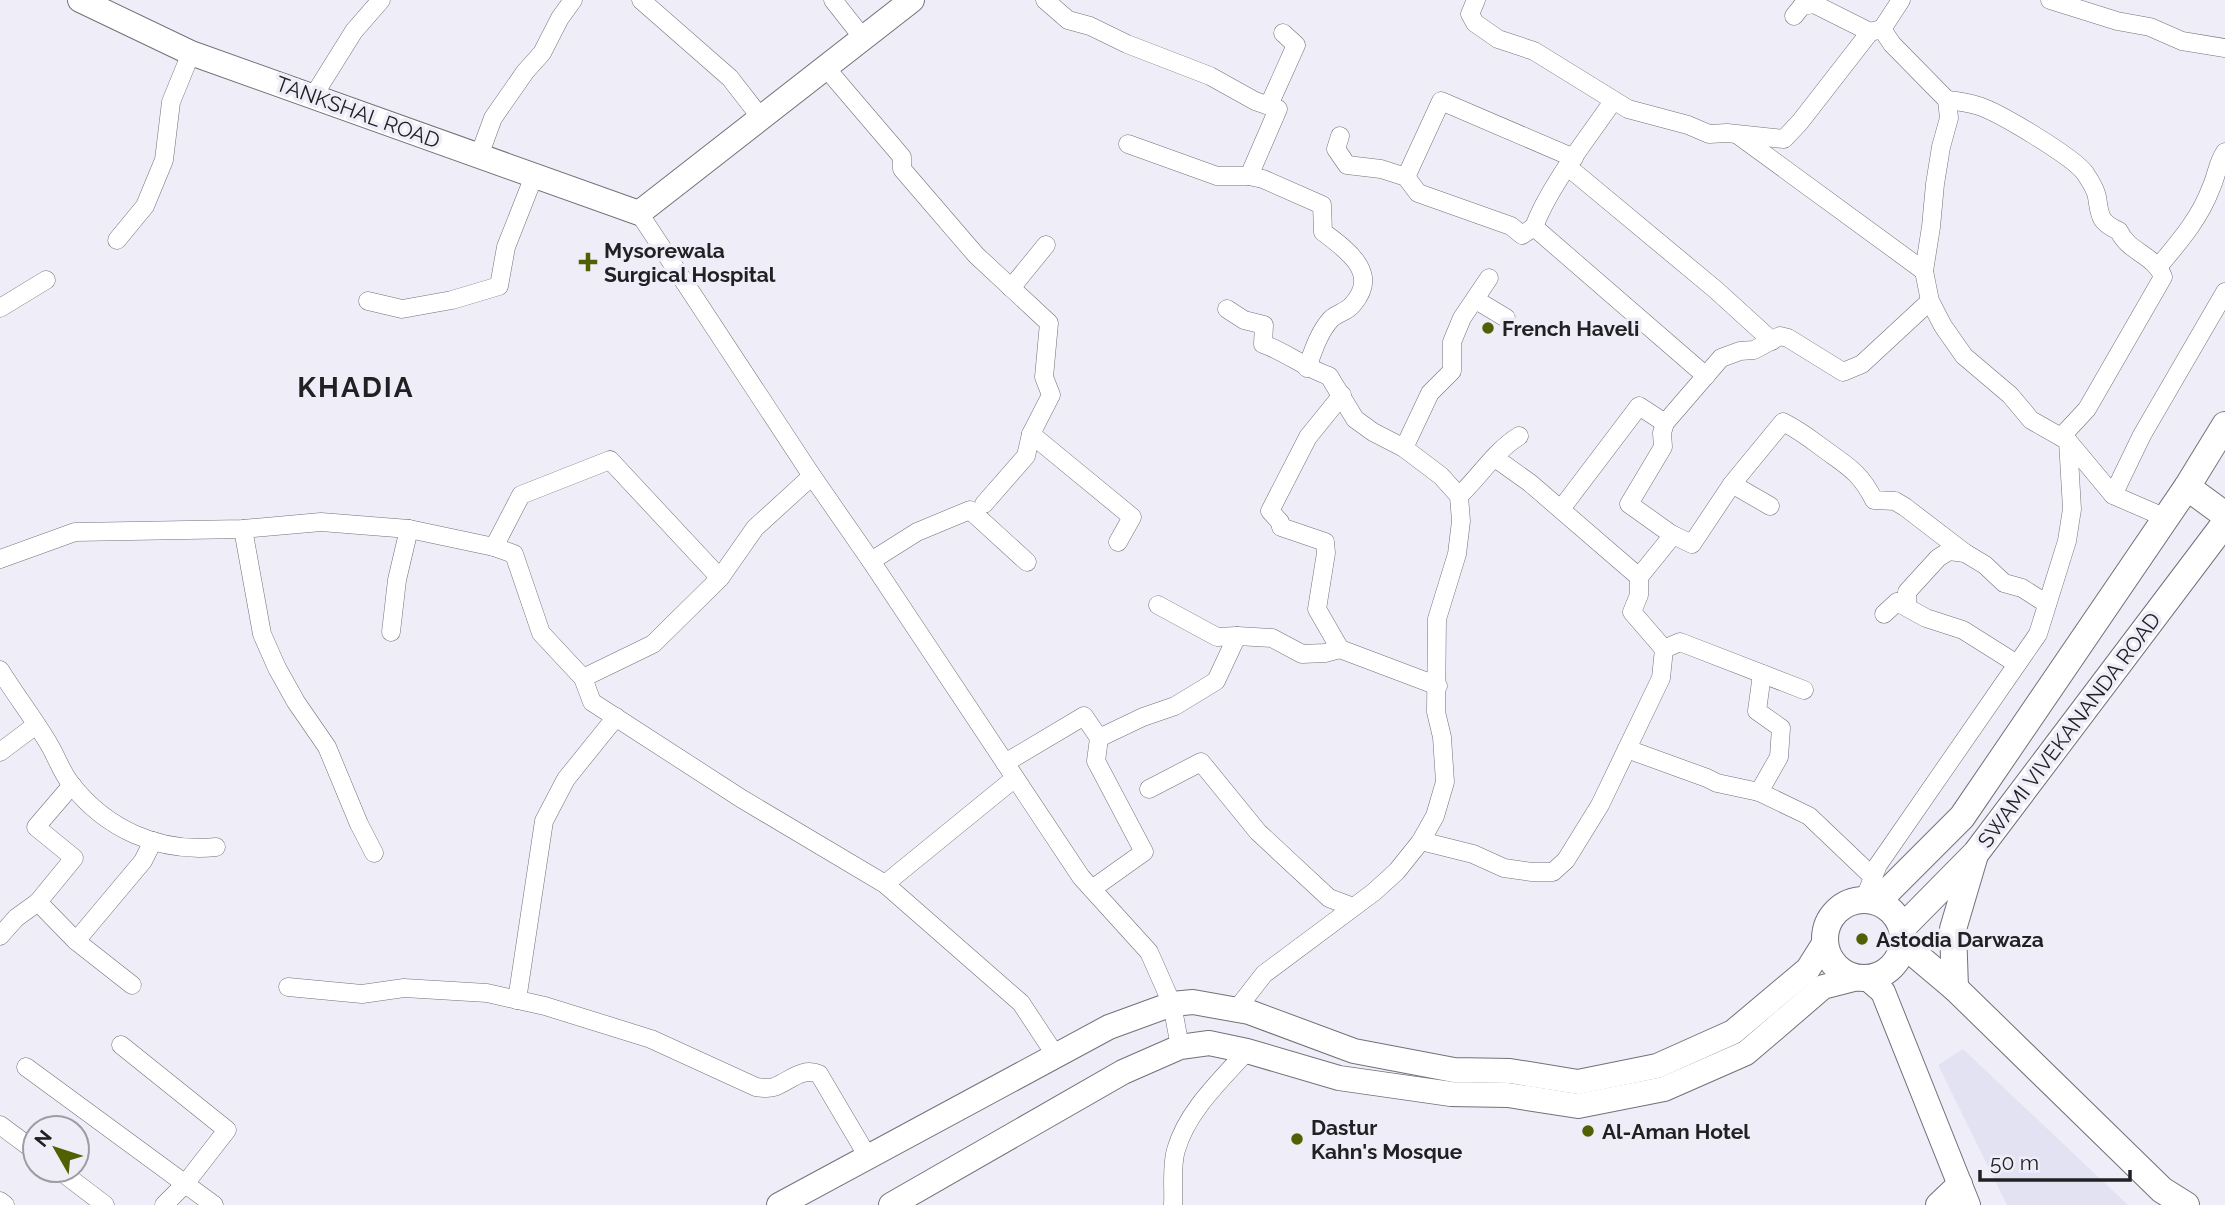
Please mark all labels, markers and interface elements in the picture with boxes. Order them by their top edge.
street label: TANKSHAL ROAD [272,71,444,153]
place label: Mysorewala Surgical Hospital [604,238,776,287]
marker: Mysorewala Surgical Hospital [578,252,598,272]
place label: French Haveli [1502,316,1639,341]
marker: French Haveli [1480,320,1496,336]
district label: KHADIA [297,371,415,404]
street label: SWAMI VIVEKANANDA ROAD [1972,607,2166,853]
place label: Astodia Darwaza [1876,927,2044,952]
marker: Astodia Darwaza [1854,931,1870,947]
north arrow [21,1114,91,1184]
place label: Dastur Kahn's Mosque [1311,1115,1463,1164]
place label: Al-Aman Hotel [1602,1119,1750,1144]
marker: Al-Aman Hotel [1580,1123,1596,1139]
text: N [30,1126,56,1151]
marker: Dastur Kahn's Mosque [1289,1131,1305,1147]
scale bar [1980,1138,2130,1182]
text: 50 m [1990,1150,2039,1175]

